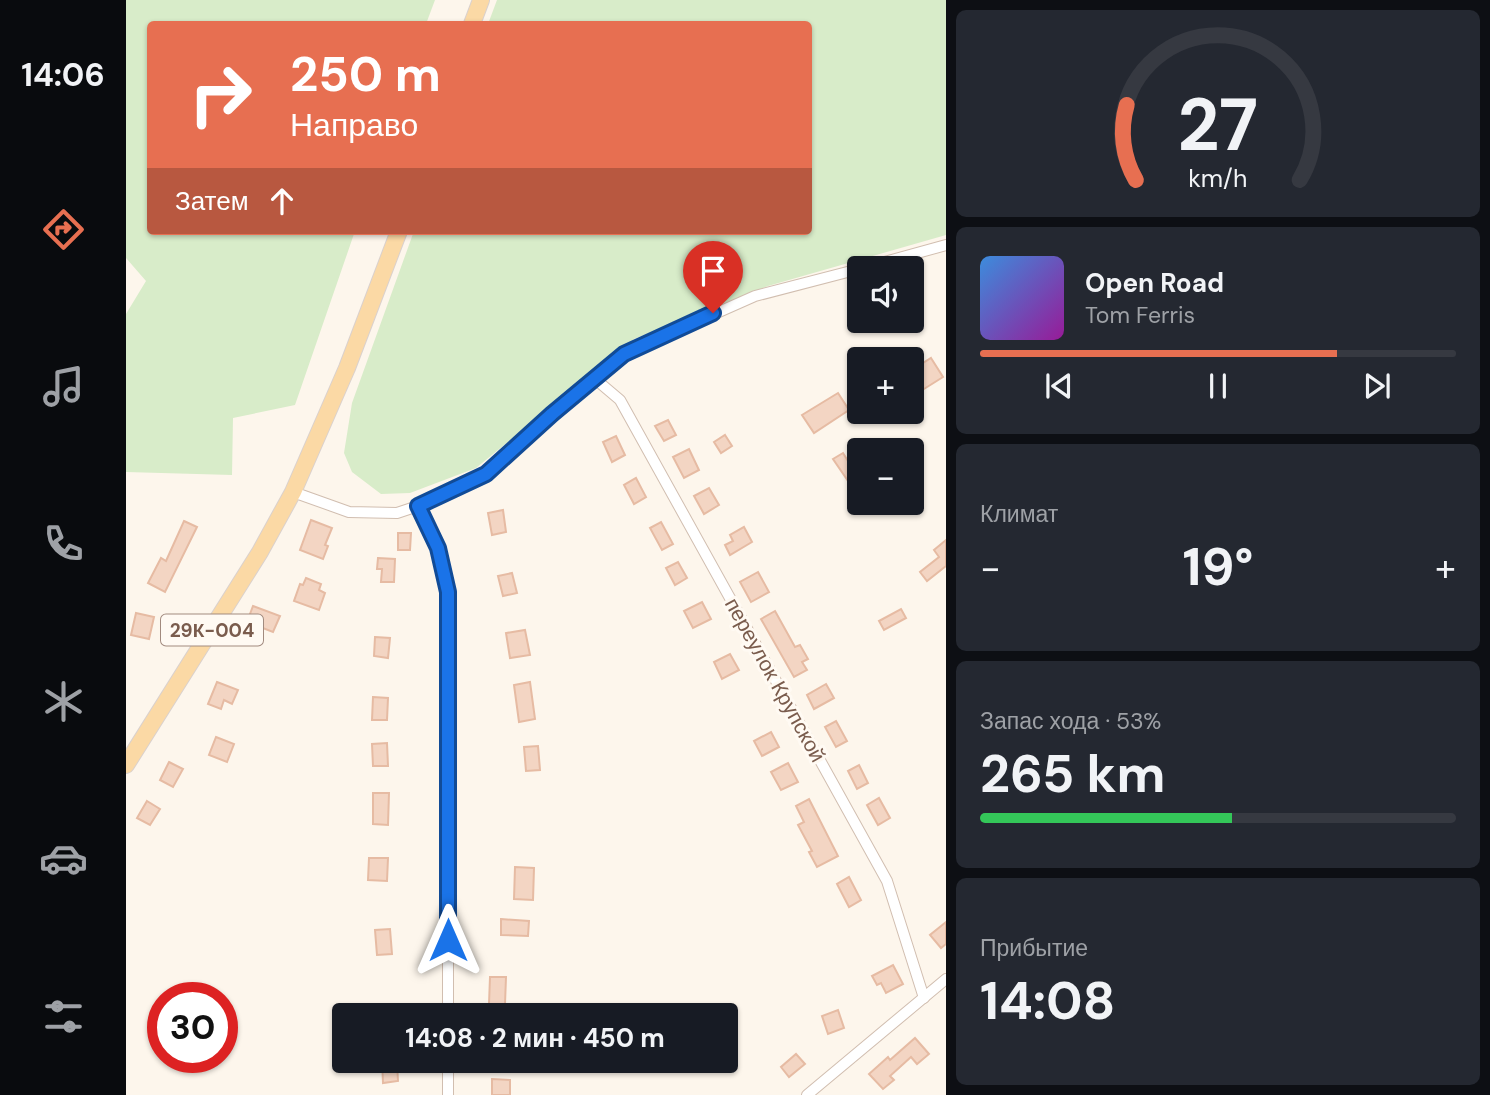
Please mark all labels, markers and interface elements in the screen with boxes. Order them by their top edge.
text: 250 m [290,42,441,106]
icon: right [175,49,266,140]
text: 14:06 [21,54,105,96]
text: 27 [1178,78,1258,173]
text: Направо [290,104,418,146]
text: km/h [1188,161,1248,194]
icon: ahead [263,182,301,220]
text: Затем [175,184,249,218]
icon: directions [39,205,88,254]
pin [683,241,743,313]
icon: arrive [694,252,732,290]
map controls [847,256,924,515]
button: sound [847,256,924,333]
text: Open Road [1085,266,1224,300]
text: Tom Ferris [1085,300,1195,330]
button: + [847,347,924,424]
icon: music [39,362,88,411]
icon: previous [1040,367,1078,405]
icon: pause [1199,367,1237,405]
icon: next [1358,367,1396,405]
button: − [847,438,924,515]
text: Климат [980,499,1058,529]
icon: phone [39,519,88,568]
text: 19° [1183,533,1253,601]
text: − [980,543,1001,593]
text: + [1435,543,1456,593]
street label: переулок Крупской [718,593,832,767]
road number: 29К-004 [161,614,263,646]
icon: climate [39,677,88,726]
text: Запас хода · 53% [980,706,1161,736]
text: 265 km [980,740,1165,808]
icon: car [39,834,88,883]
position arrow [411,903,485,977]
text: Прибытие [980,933,1088,963]
text: 14:08 [980,967,1115,1035]
speed limit sign: 30 [147,982,238,1073]
icon: filters [39,992,88,1041]
text: 14:08 · 2 мин · 450 m [405,1021,665,1055]

